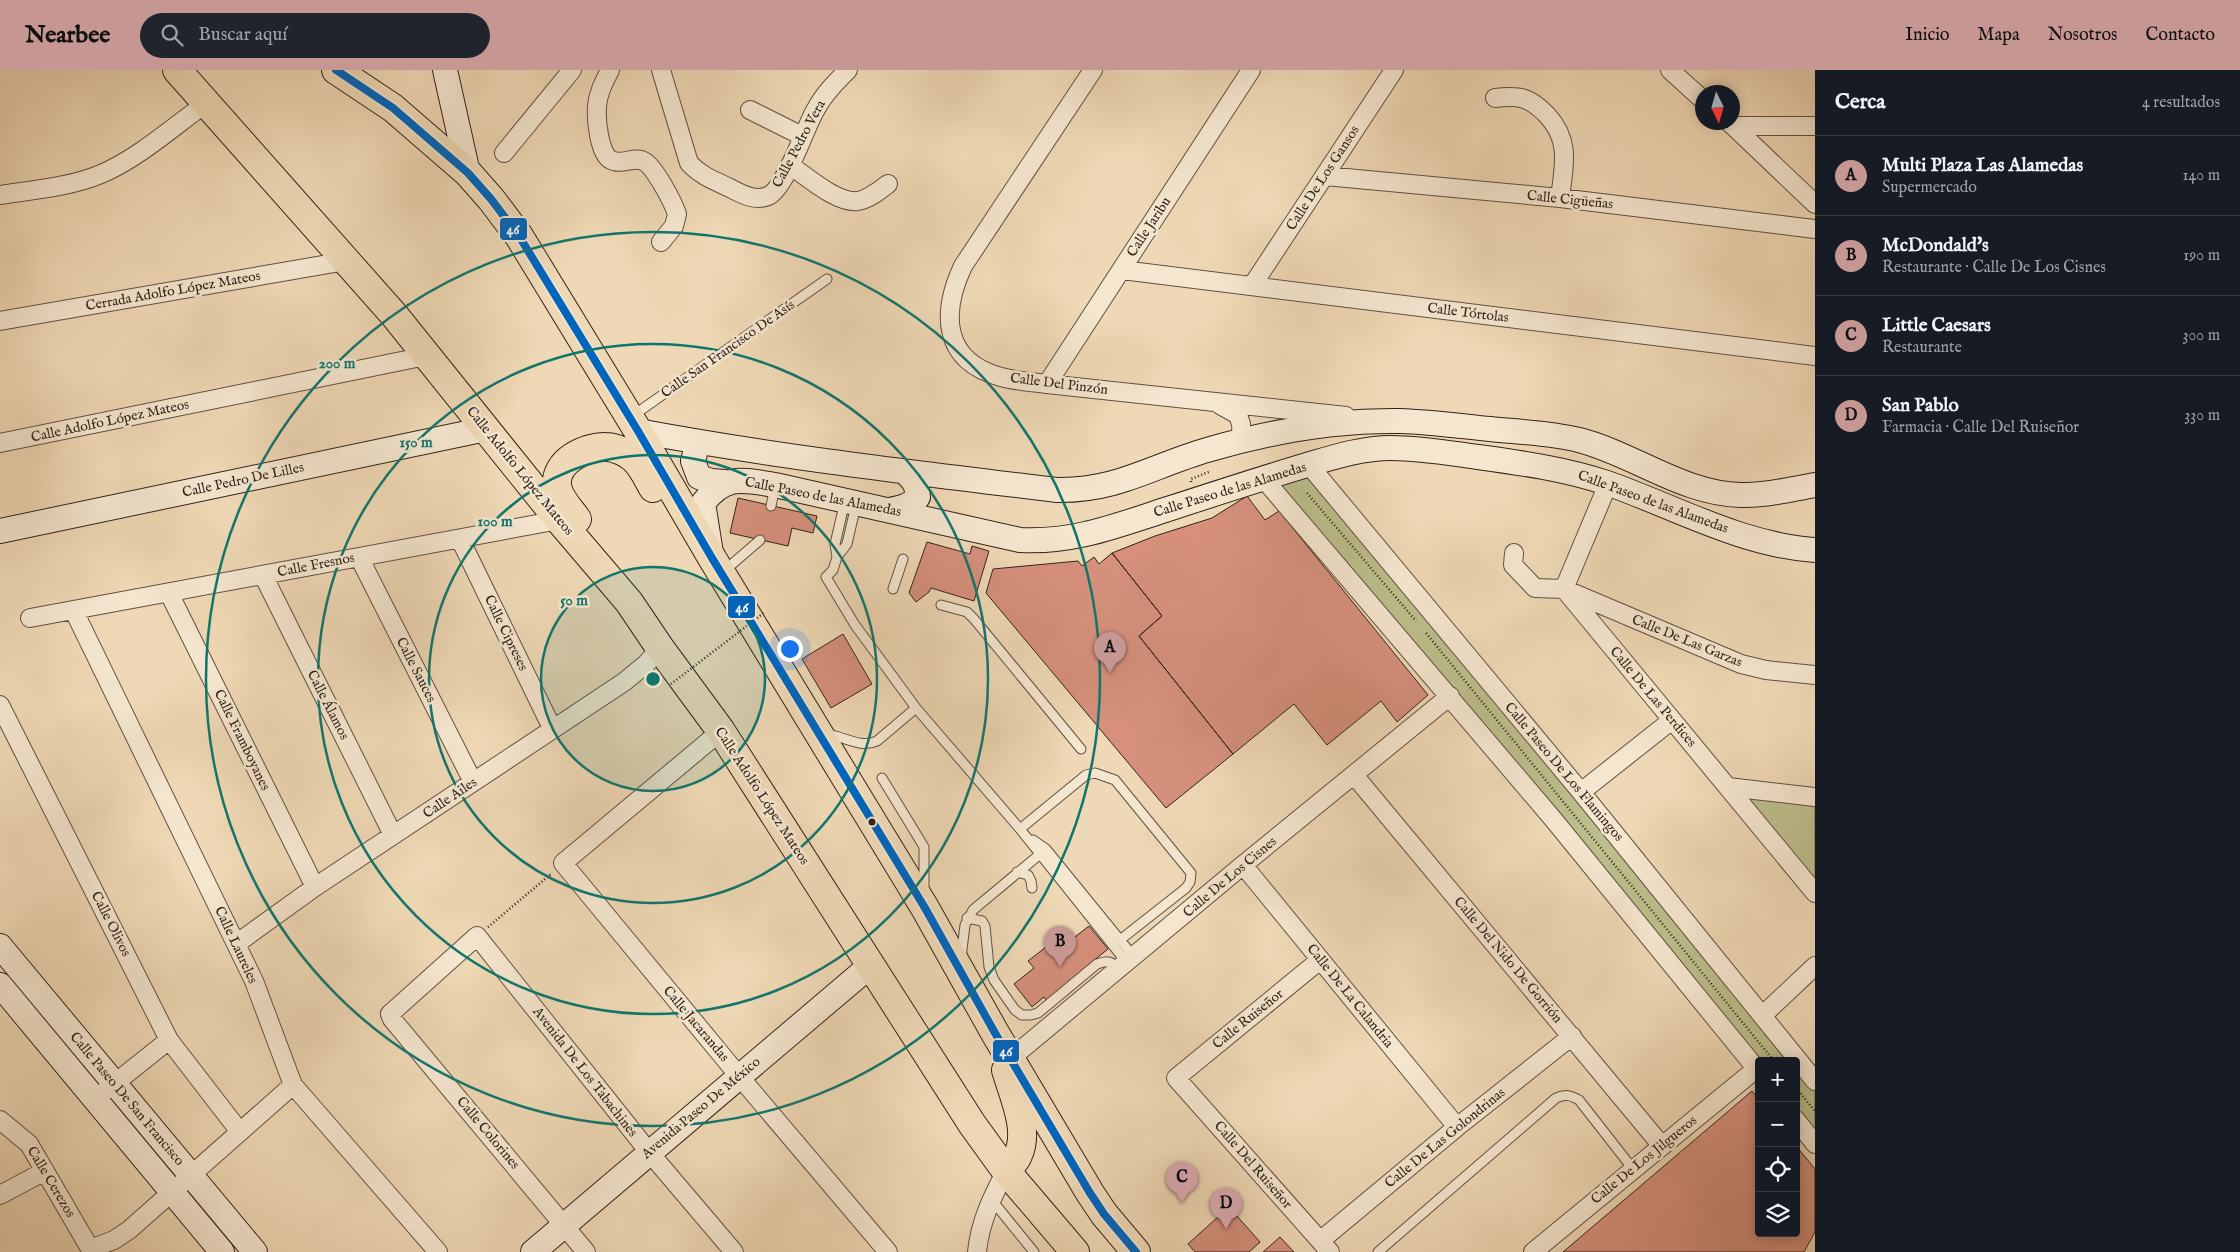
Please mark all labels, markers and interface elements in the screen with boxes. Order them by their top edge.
search box [140,13,490,58]
text: Nearbee [25,20,110,51]
icon: search [158,21,186,49]
text: Buscar aquí [198,23,287,47]
text: Inicio [1905,24,1950,47]
text: Mapa [1978,24,2020,47]
text: Nosotros [2048,24,2117,47]
text: Contacto [2145,24,2215,47]
north arrow [1695,85,1740,130]
text: Cerca [1835,89,1885,116]
text: 4 resultados [2142,93,2220,113]
street label: Calle Pedro Vera [768,96,830,191]
street label: Calle De Los Gansos [1282,122,1364,234]
text: Multi Plaza Las Alamedas [1882,154,2083,178]
text: A [1846,166,1856,186]
text: 140 m [2182,166,2220,186]
text: Supermercado [1882,178,1977,198]
street label: Calle Cigüeñas [1526,187,1614,213]
street label: Calle Jaribu [1123,194,1175,260]
line badge: 46 [499,217,528,241]
text: 46 [507,221,520,239]
text: McDondald's [1882,234,1989,258]
text: B [1846,246,1856,266]
text: 190 m [2183,246,2220,266]
text: Restaurante · Calle De Los Cisnes [1882,258,2106,278]
street label: Cerrada Adolfo López Mateos [84,267,262,315]
street label: Calle San Francisco De Asís [658,296,798,402]
street label: Calle Tórtolas [1426,299,1510,327]
text: Little Caesars [1882,314,1991,338]
text: C [1845,326,1857,346]
text: 300 m [2182,326,2220,346]
text: Restaurante [1882,338,1962,358]
text: 200 m [319,354,356,373]
street label: Calle Del Pinzón [1009,369,1109,399]
text: San Pablo [1882,394,1959,418]
street label: Calle Adolfo López Mateos [29,395,191,447]
street label: Calle Adolfo López Mateos [462,403,578,539]
text: D [1845,406,1857,426]
text: 330 m [2184,406,2220,426]
text: Farmacia · Calle Del Ruiseñor [1882,418,2079,438]
text: 150 m [399,433,433,452]
street label: Calle Pedro De Lilles [180,458,306,502]
street label: Calle Paseo de las Alamedas [1151,458,1309,522]
street label: Calle Paseo de las Alamedas [1575,466,1731,538]
street label: Calle Paseo de las Alamedas [743,473,903,521]
text: 100 m [477,512,513,531]
street label: Calle Fresnos [276,549,356,581]
text: 50 m [560,591,588,610]
street label: Calle Cipreses [480,592,532,674]
line badge: 46 [727,595,756,619]
text: 46 [736,599,749,617]
street label: Calle De Las Garzas [1629,611,1745,671]
pin: A [1094,632,1126,673]
street label: Calle Sauces [392,634,440,706]
your location [777,636,803,662]
street label: Calle De Las Perdices [1606,643,1700,751]
street label: Calle Álamos [303,667,354,743]
centre of rings [644,670,662,688]
street label: Calle Framboyanes [210,686,274,794]
street label: Calle Paseo De Los Flamingos [1500,699,1628,845]
street label: Calle Adolfo López Mateos [711,724,813,869]
street label: Calle Ailes [419,773,481,823]
unlabelled marker [867,817,877,827]
street label: Calle De Los Cisnes [1179,832,1281,921]
street label: Calle Olivos [87,888,135,960]
street label: Calle Del Nido De Gorrión [1450,893,1567,1027]
street label: Calle Laureles [210,904,262,987]
pin: B [1044,926,1076,967]
street label: Calle De La Calandria [1302,940,1398,1052]
street label: Calle Jacarandas [659,982,733,1066]
street label: Calle Ruiseñor [1209,985,1287,1053]
street label: Avenida De Los Tabachines [528,1002,642,1141]
street label: Calle Paseo De San Francisco [66,1028,189,1170]
line badge: 46 [992,1039,1020,1063]
text: 46 [1000,1043,1013,1061]
street label: Avenida Paseo De México [637,1053,764,1164]
map controls [1755,1057,1800,1237]
button: + [1755,1057,1800,1102]
street label: Calle De Las Golondrinas [1381,1084,1509,1192]
street label: Calle Colorines [452,1093,524,1173]
button: − [1755,1102,1800,1147]
street label: Calle De Los Jilgueros [1587,1112,1701,1208]
street label: Calle Del Ruiseñor [1210,1118,1296,1212]
street label: Calle Cerezos [23,1143,79,1221]
button: locate [1755,1147,1800,1192]
pin: C [1166,1162,1198,1203]
pin: D [1210,1188,1242,1229]
button: layers [1755,1192,1800,1237]

